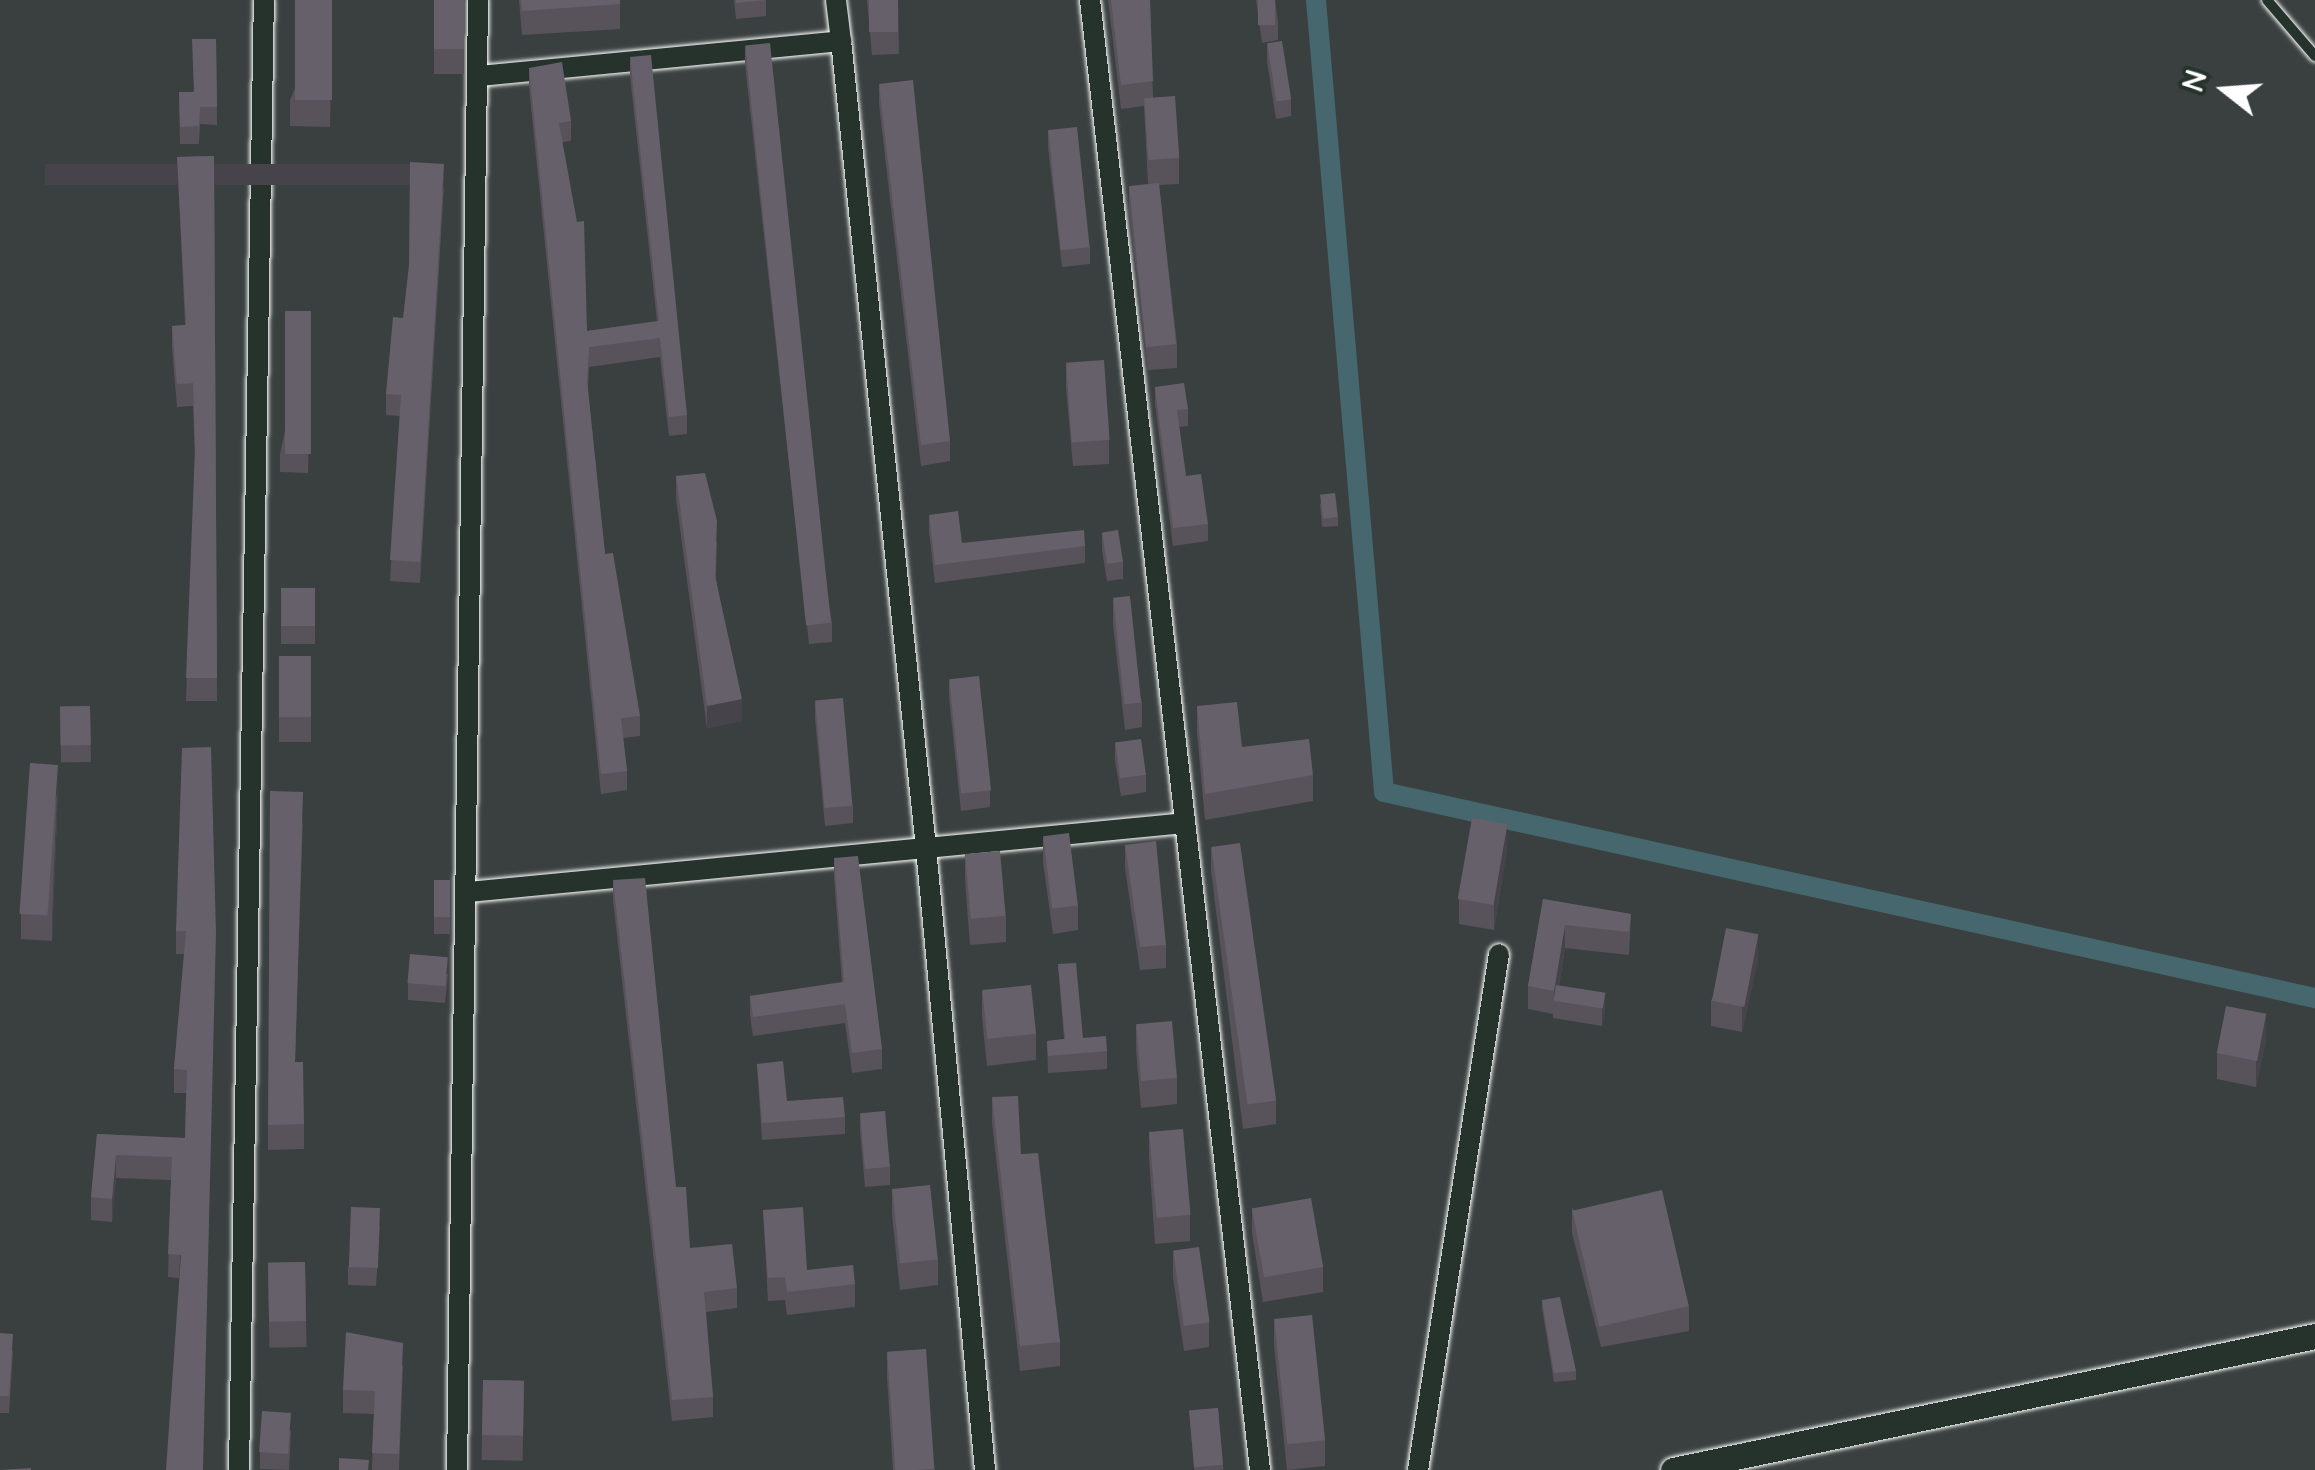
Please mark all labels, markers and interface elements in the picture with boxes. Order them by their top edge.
north arrow [2175,40,2275,140]
text: N [2175,67,2217,95]

